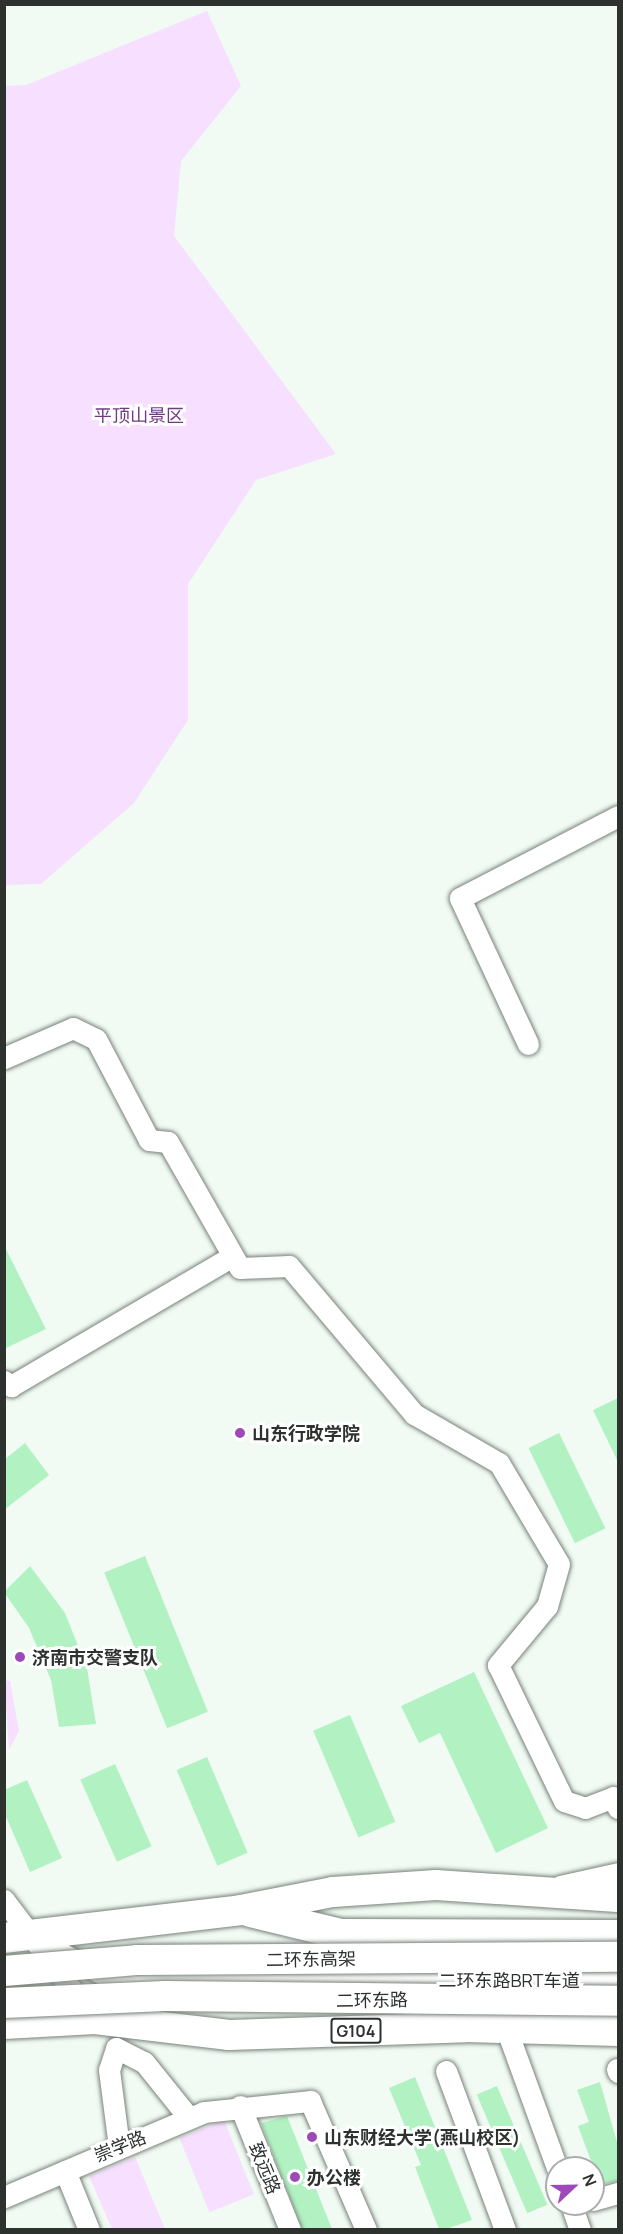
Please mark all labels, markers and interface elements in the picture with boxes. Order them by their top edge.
park label: 平顶山景区 [94,404,184,426]
place label: 山东行政学院 [252,1422,360,1444]
marker: 山东行政学院 [233,1426,247,1440]
place label: 济南市交警支队 [32,1646,158,1668]
marker: 济南市交警支队 [13,1650,27,1664]
street label: 二环东高架 [266,1947,356,1971]
street label: 二环东路BRT车道 [438,1969,580,1991]
street label: 二环东路 [336,1989,408,2011]
road number: G104 [330,2018,382,2044]
street label: 崇学路 [91,2126,149,2166]
place label: 山东财经大学(燕山校区) [324,2126,520,2148]
marker: 山东财经大学(燕山校区) [305,2130,319,2144]
street label: 致远路 [245,2139,285,2197]
north arrow [545,2156,605,2216]
place label: 办公楼 [307,2166,361,2188]
marker: 办公楼 [288,2170,302,2184]
text: N [577,2171,602,2189]

